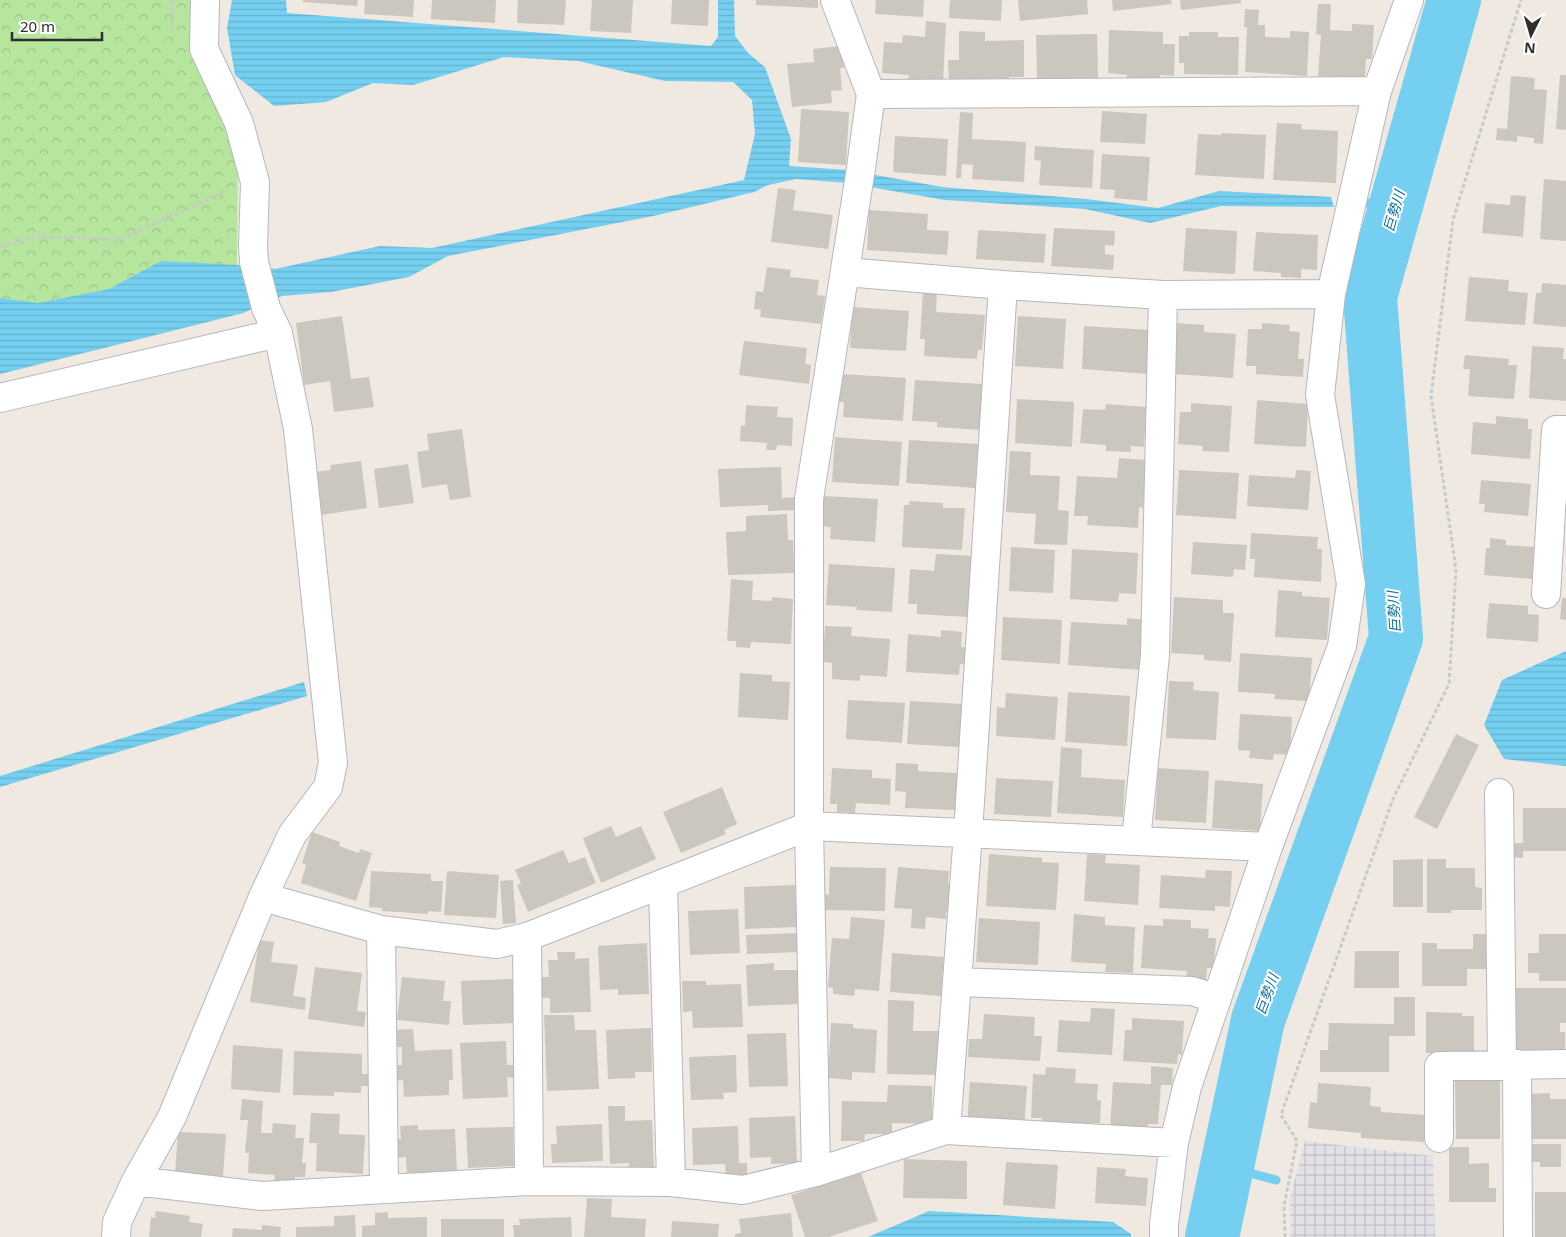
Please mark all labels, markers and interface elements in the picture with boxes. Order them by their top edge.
scale bar [12,10,102,42]
north arrow [1506,10,1556,60]
text: 20 m [20,16,55,36]
text: N [1523,38,1536,58]
water label: 巨勢川 [1379,186,1409,234]
water label: 巨勢川 [1382,588,1404,634]
water label: 巨勢川 [1250,969,1283,1017]

